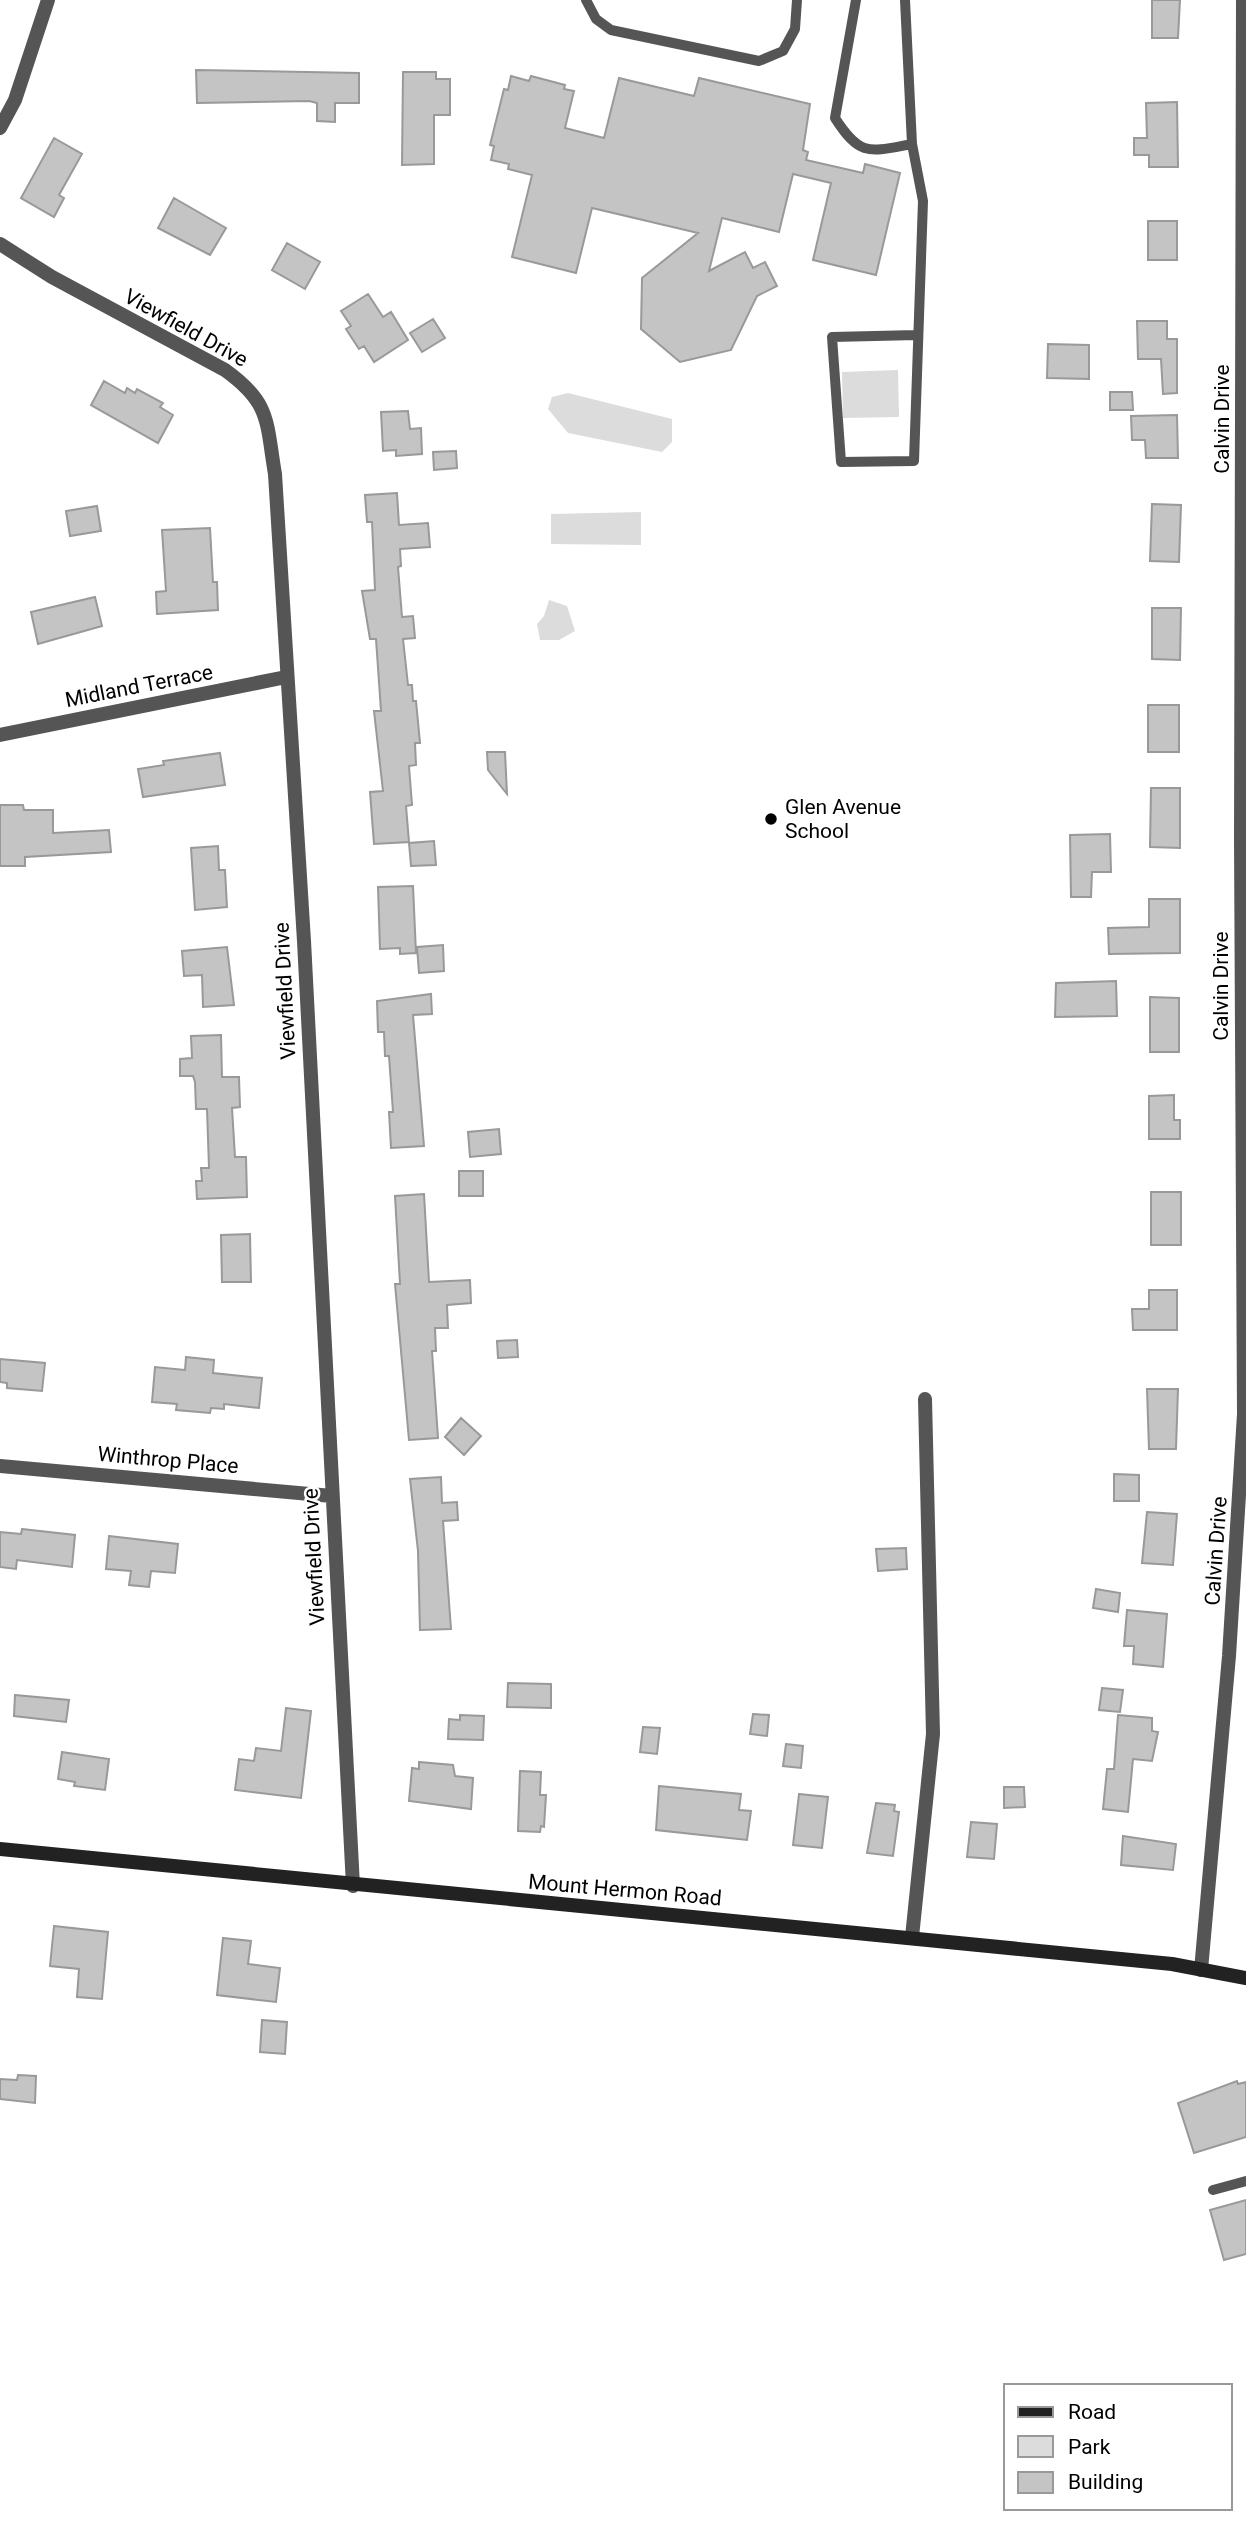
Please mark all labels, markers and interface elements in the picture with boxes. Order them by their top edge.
street label: Viewfield Drive [120,284,252,372]
street label: Calvin Drive [1210,364,1234,474]
street label: Midland Terrace [63,660,215,712]
place label: Glen Avenue School [785,795,901,843]
marker: Glen Avenue School [763,811,779,827]
street label: Viewfield Drive [269,922,301,1060]
street label: Calvin Drive [1209,931,1233,1041]
street label: Winthrop Place [96,1442,240,1478]
street label: Viewfield Drive [298,1488,330,1626]
street label: Calvin Drive [1200,1496,1232,1606]
street label: Mount Hermon Road [527,1870,723,1910]
legend [1004,2384,1232,2510]
text: Road [1068,2400,1116,2424]
text: Park [1068,2435,1111,2459]
text: Building [1068,2470,1143,2494]

